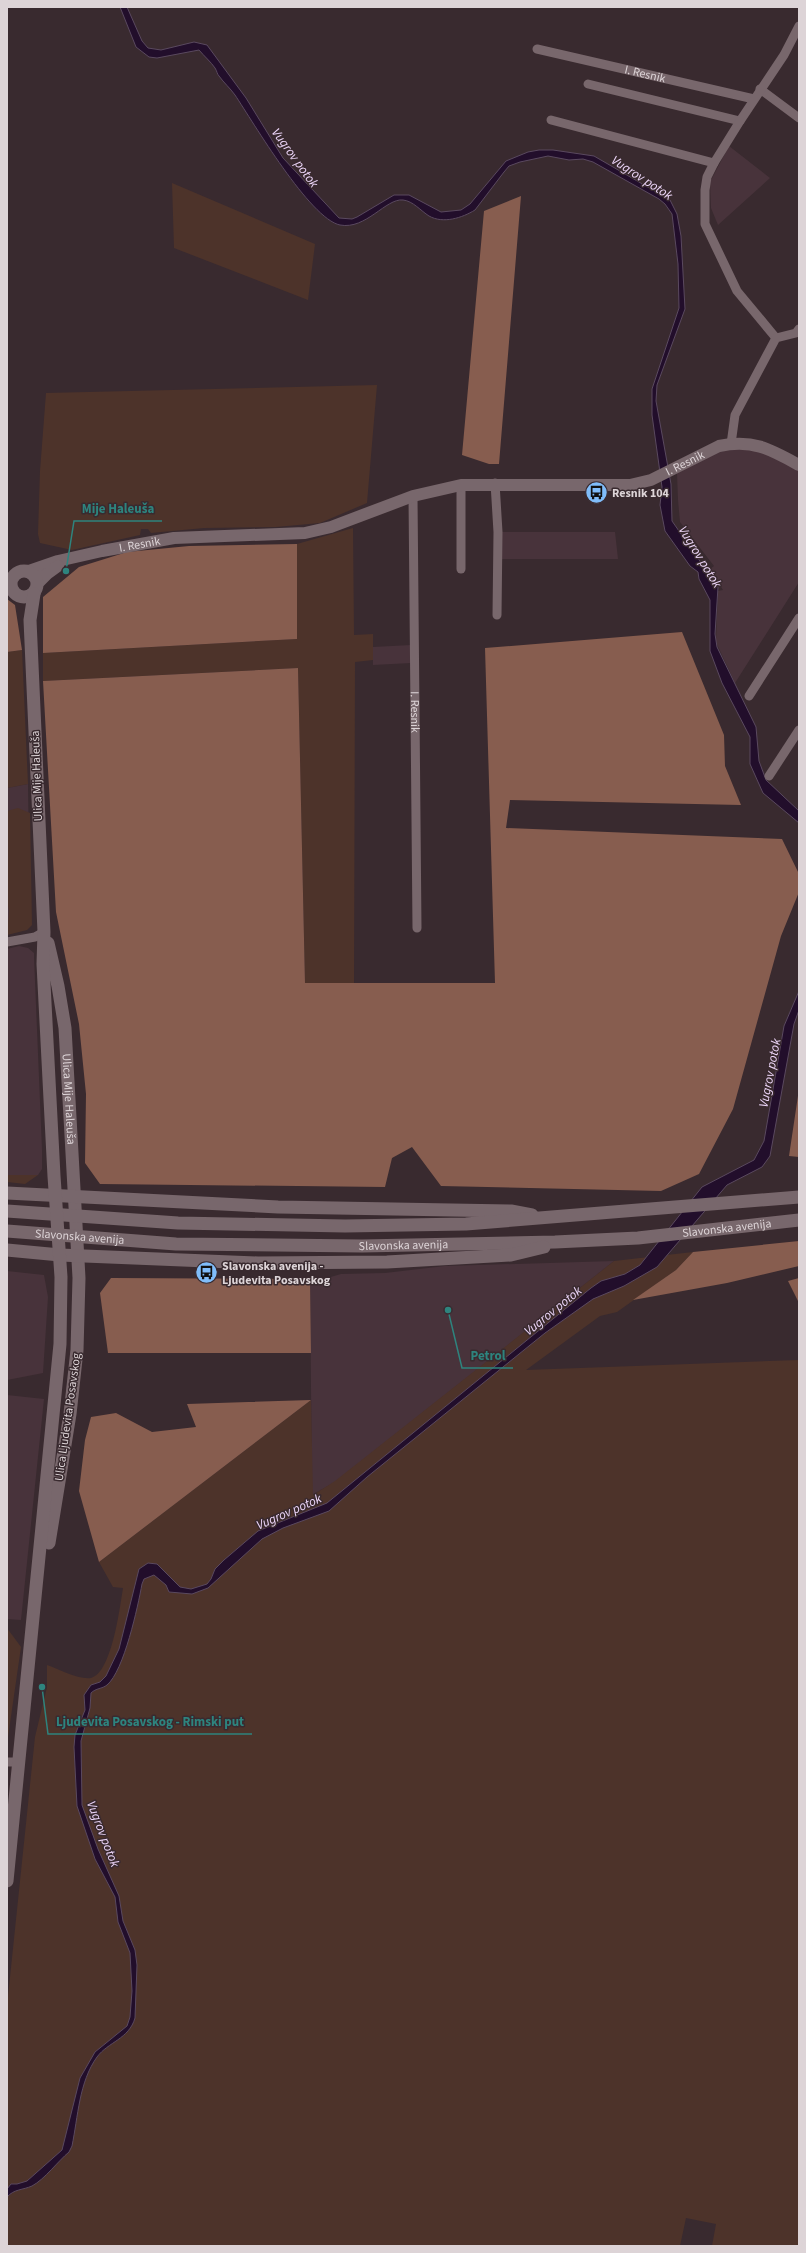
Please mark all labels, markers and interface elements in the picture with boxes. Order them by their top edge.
street label: I. Resnik [623,61,667,87]
water label: Vugrov potok [267,125,323,192]
water label: Vugrov potok [608,151,677,205]
street label: I. Resnik [662,446,707,480]
bus stop icon: Resnik 104 [584,480,610,506]
place label: Resnik 104 [612,485,670,502]
callout: Mije Haleuša [74,496,162,521]
text: Mije Haleuša [82,500,154,518]
water label: Vugrov potok [674,523,727,592]
street label: I. Resnik [118,532,162,556]
street label: I. Resnik [406,691,424,733]
street label: Ulica Mije Haleuša [27,730,47,822]
water label: Vugrov potok [755,1036,786,1109]
street label: Ulica Mije Haleuša [58,1053,80,1145]
street label: Slavonska avenija [681,1215,772,1242]
street label: Slavonska avenija [34,1225,125,1249]
street label: Slavonska avenija [359,1236,448,1255]
place label: Slavonska avenija - Ljudevita Posavskog [222,1258,331,1289]
bus stop icon: Slavonska avenija - Ljudevita Posavskog [193,1260,219,1286]
water label: Vugrov potok [520,1282,586,1340]
callout: Petrol [462,1343,513,1368]
text: Petrol [470,1347,506,1365]
street label: Ulica Ljudevita Posavskog [51,1352,85,1482]
water label: Vugrov potok [253,1489,325,1534]
callout: Ljudevita Posavskog - Rimski put [48,1709,252,1734]
text: Ljudevita Posavskog - Rimski put [56,1713,244,1731]
water label: Vugrov potok [82,1798,124,1871]

